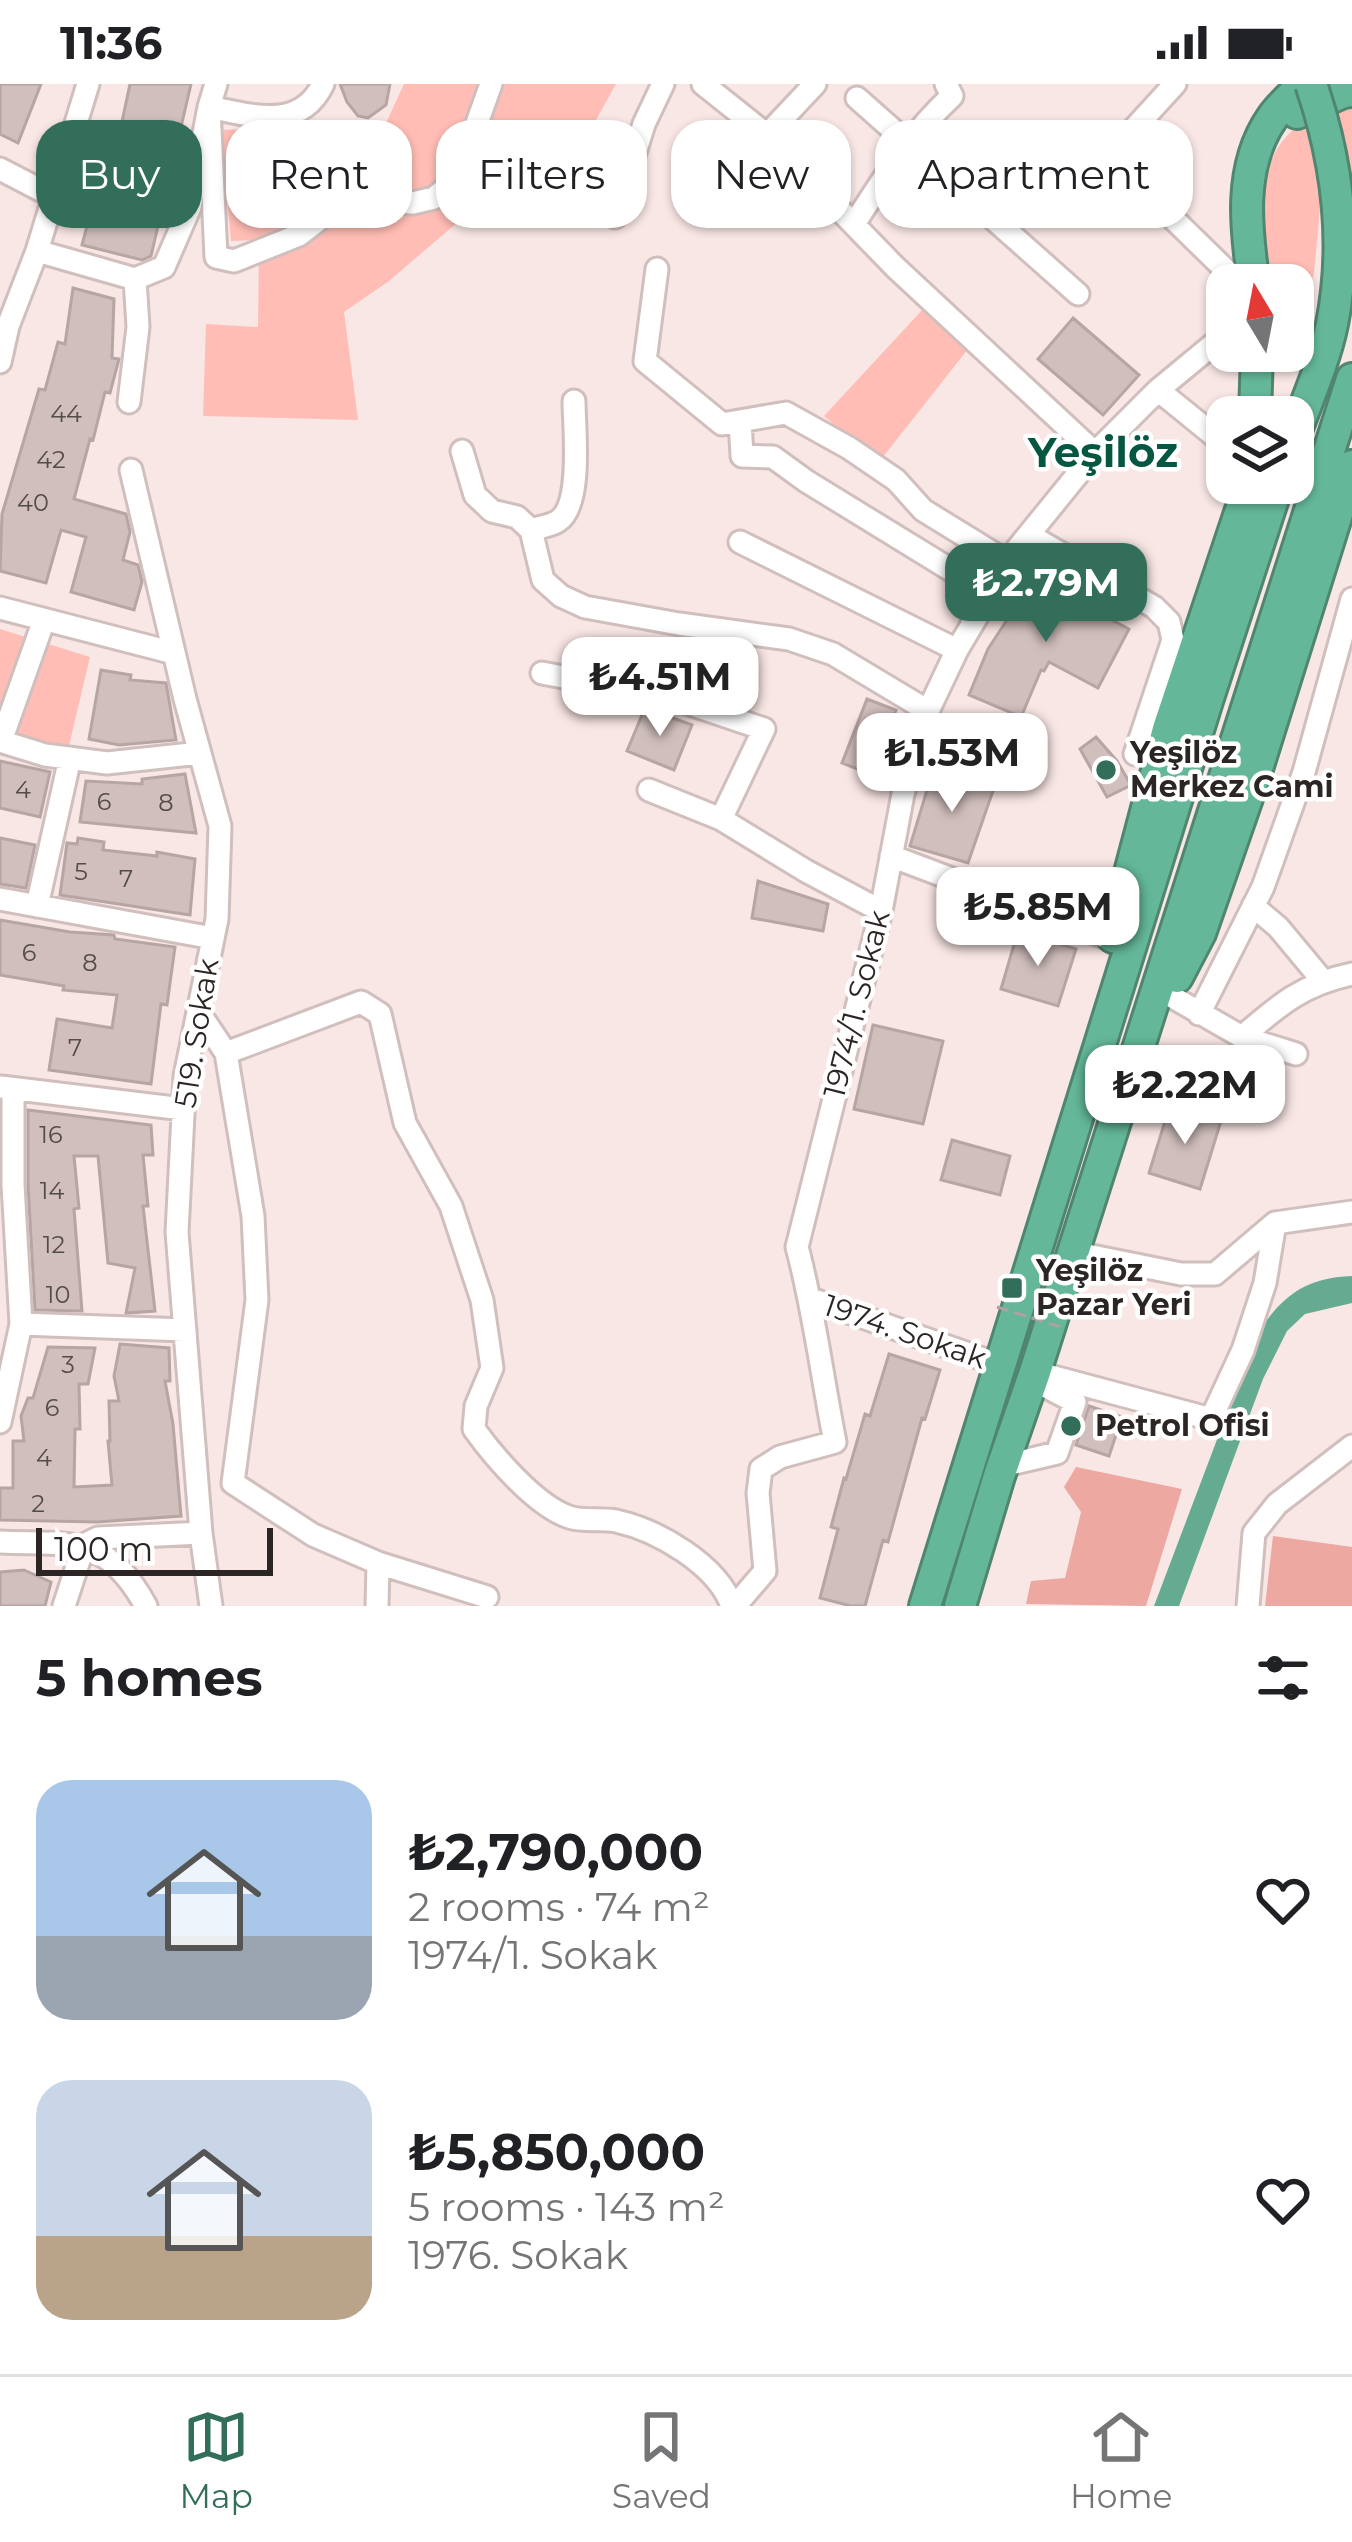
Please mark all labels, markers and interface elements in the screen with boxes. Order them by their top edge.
text: 11:36 [60,15,162,70]
chip: Buy [36,120,202,228]
chip: Rent [226,120,412,228]
chip: Filters [436,120,647,228]
chip: New [671,120,851,228]
chip: Apartment [875,120,1193,228]
north arrow [1206,264,1314,372]
map controls [1206,264,1314,504]
button: layers [1206,396,1314,504]
house number: 44 [50,399,82,428]
district label: Yeşilöz [1027,426,1178,478]
house number: 42 [36,445,66,474]
house number: 40 [17,488,49,517]
pin: ₺2.79M [948,543,1144,645]
text: ₺2.79M [972,558,1120,606]
pin: ₺4.51M [562,637,758,739]
text: ₺4.51M [589,652,731,700]
pin: ₺1.53M [854,713,1050,815]
text: ₺1.53M [884,728,1020,776]
place label: Yeşilöz Merkez Cami [1129,734,1334,805]
marker: Yeşilöz Merkez Cami [1093,757,1119,783]
house number: 4 [15,775,31,804]
house number: 6 [97,787,111,816]
house number: 8 [158,788,174,817]
house number: 5 [74,857,88,886]
house number: 7 [119,864,133,893]
pin: ₺5.85M [940,867,1136,969]
text: ₺5.85M [963,882,1113,930]
street label: 1974/1. Sokak [815,906,898,1101]
house number: 6 [22,938,36,967]
house number: 8 [82,948,98,977]
street label: 519. Sokak [166,956,227,1110]
house number: 7 [68,1033,82,1062]
pin: ₺2.22M [1087,1045,1283,1147]
text: ₺2.22M [1112,1060,1258,1108]
house number: 16 [39,1120,63,1149]
house number: 14 [40,1176,64,1205]
house number: 12 [43,1230,65,1259]
place label: Yeşilöz Pazar Yeri [1035,1252,1192,1323]
marker: Yeşilöz Pazar Yeri [999,1275,1025,1301]
house number: 10 [46,1280,70,1309]
street label: 1974. Sokak [819,1286,992,1377]
house number: 3 [61,1350,75,1379]
house number: 6 [45,1393,59,1422]
place label: Petrol Ofisi [1095,1407,1270,1444]
marker: Petrol Ofisi [1058,1413,1084,1439]
house number: 4 [36,1443,52,1472]
house number: 2 [31,1489,45,1518]
scale bar [36,1522,273,1575]
text: 100 m [54,1529,153,1569]
icon: filters [1250,1645,1316,1711]
text: 5 homes [36,1647,263,1709]
text: ₺2,790,000 [408,1821,703,1883]
icon: home [132,1828,276,1972]
icon: heart [1250,1867,1316,1933]
text: 2 rooms · 74 m² [408,1883,710,1931]
text: 1974/1. Sokak [408,1931,657,1979]
text: ₺5,850,000 [408,2121,705,2183]
icon: home [132,2128,276,2272]
icon: heart [1250,2167,1316,2233]
text: 5 rooms · 143 m² [408,2183,725,2231]
text: 1976. Sokak [408,2231,628,2279]
tab: Map [180,2404,253,2516]
tab: Saved [612,2404,711,2516]
tab: Home [1070,2404,1172,2516]

